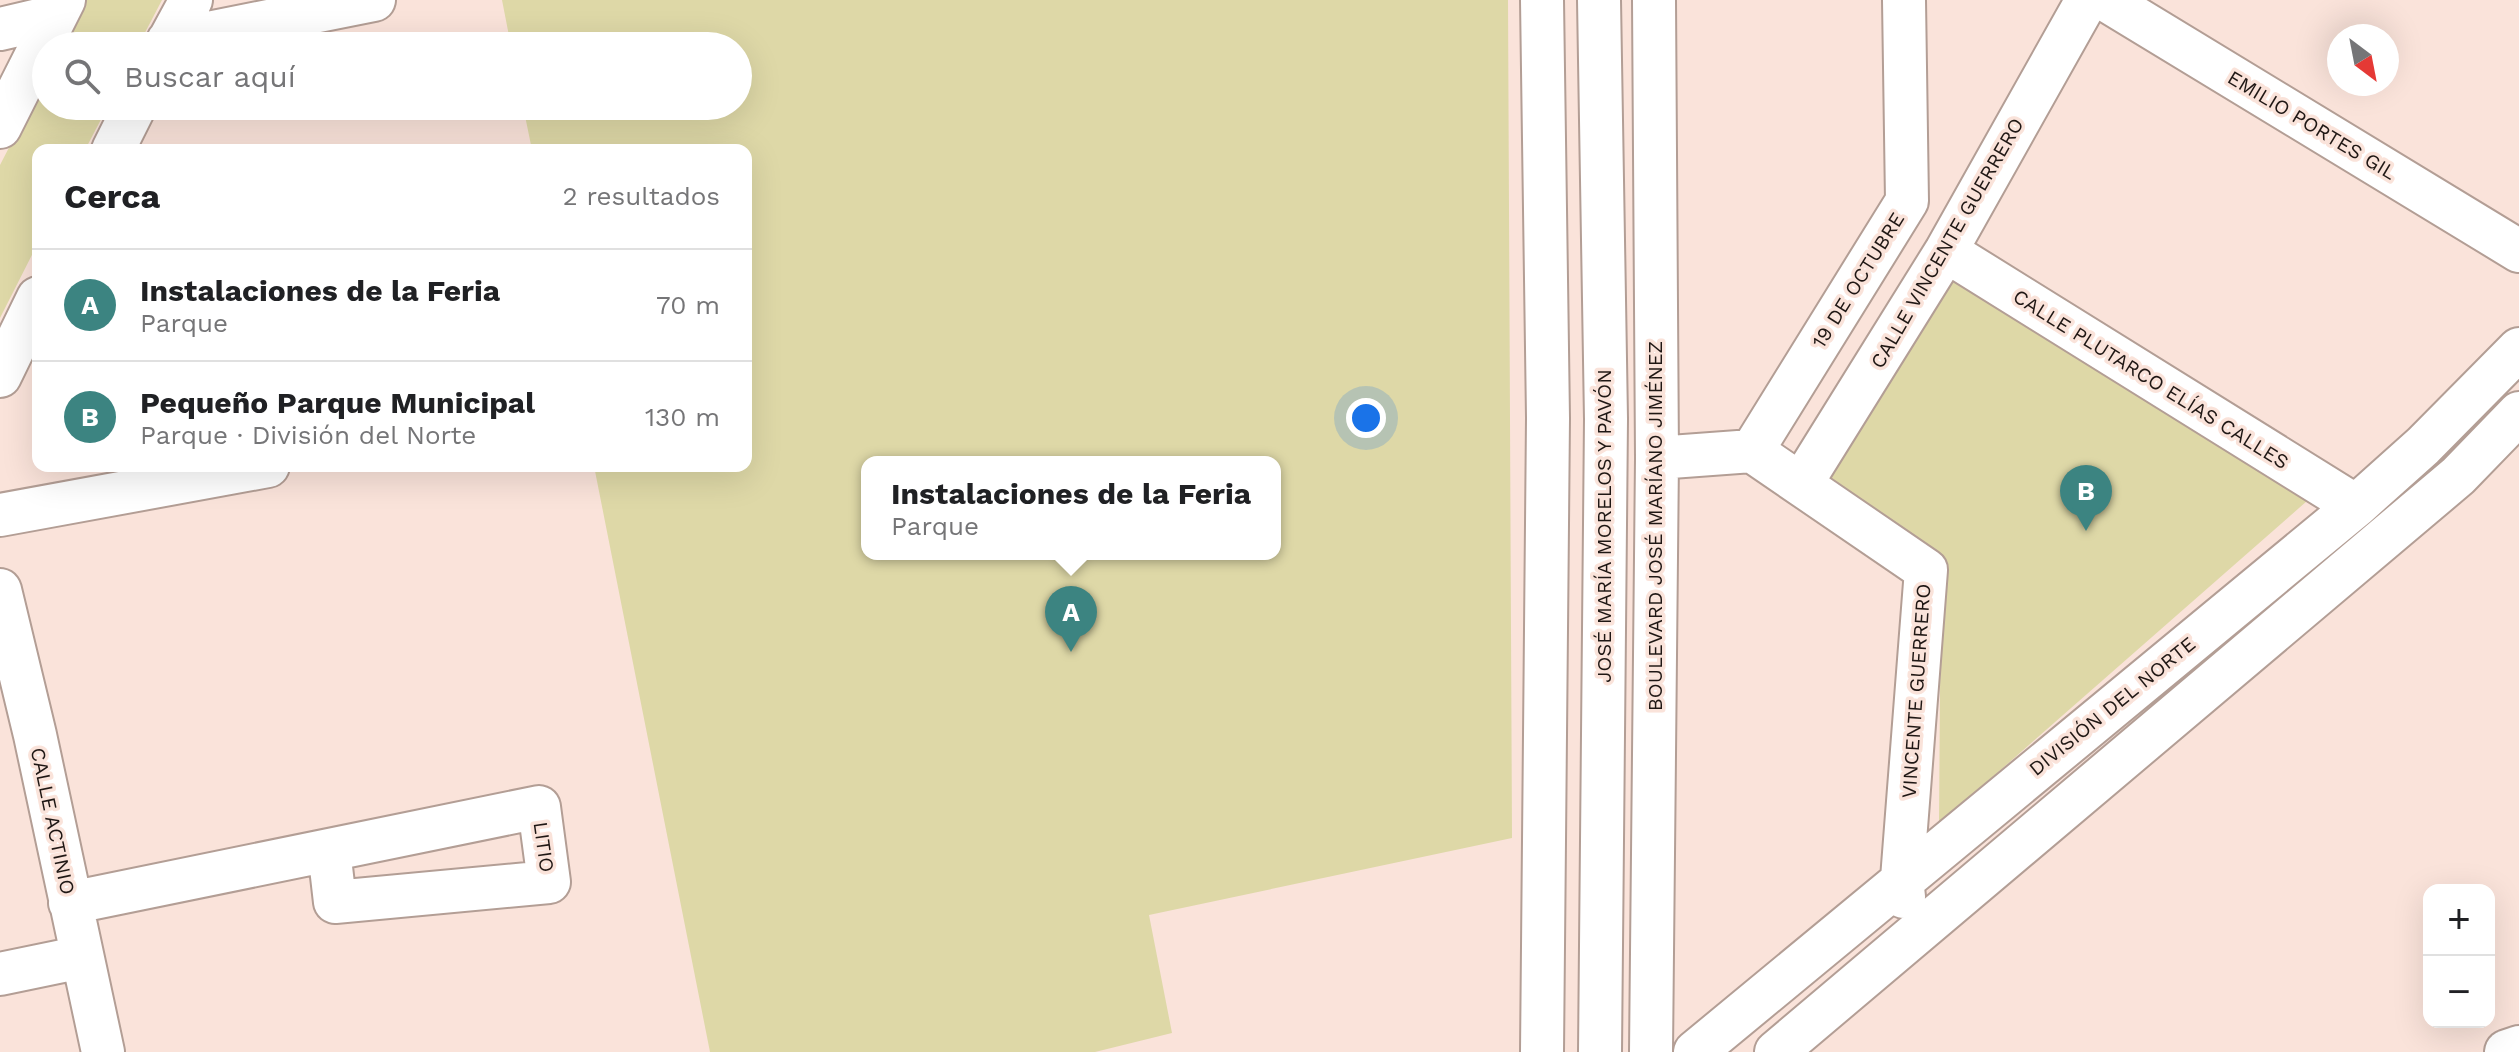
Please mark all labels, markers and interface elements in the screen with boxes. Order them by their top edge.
north arrow [2327,24,2399,96]
search box [32,32,752,120]
icon: search [60,54,104,98]
text: Buscar aquí [124,59,296,94]
street label: EMILIO PORTES GIL [2223,65,2401,185]
street label: CALLE VINCENTE GUERRERO [1865,114,2029,372]
text: Cerca [64,176,160,216]
text: 2 resultados [562,181,720,211]
street label: 19 DE OCTUBRE [1807,208,1909,352]
text: Instalaciones de la Feria [140,273,500,308]
street label: CALLE PLUTARCO ELÍAS CALLES [2009,284,2293,474]
text: A [81,290,99,320]
text: 70 m [656,290,720,320]
text: Parque [140,308,228,338]
street label: BOULEVARD JOSÉ MARÍANO JIMÉNEZ [1643,341,1667,711]
street label: JOSÉ MARÍA MORELOS Y PAVÓN [1592,369,1616,683]
text: Pequeño Parque Municipal [140,385,535,420]
your location [1346,398,1386,438]
text: B [81,402,99,432]
text: 130 m [645,402,720,432]
text: Parque · División del Norte [140,420,476,450]
popup [861,456,1281,560]
pin: B [2060,465,2112,531]
text: Instalaciones de la Feria [891,476,1251,511]
text: Parque [891,511,979,541]
street label: VINCENTE GUERRERO [1897,583,1935,799]
pin: A [1045,586,1097,652]
street label: DIVISIÓN DEL NORTE [2024,631,2200,781]
street label: CALLE ACTINIO [26,745,80,897]
street label: LITIO [529,820,559,874]
map controls [2423,884,2495,1028]
button: + [2423,884,2495,956]
button: − [2423,956,2495,1028]

